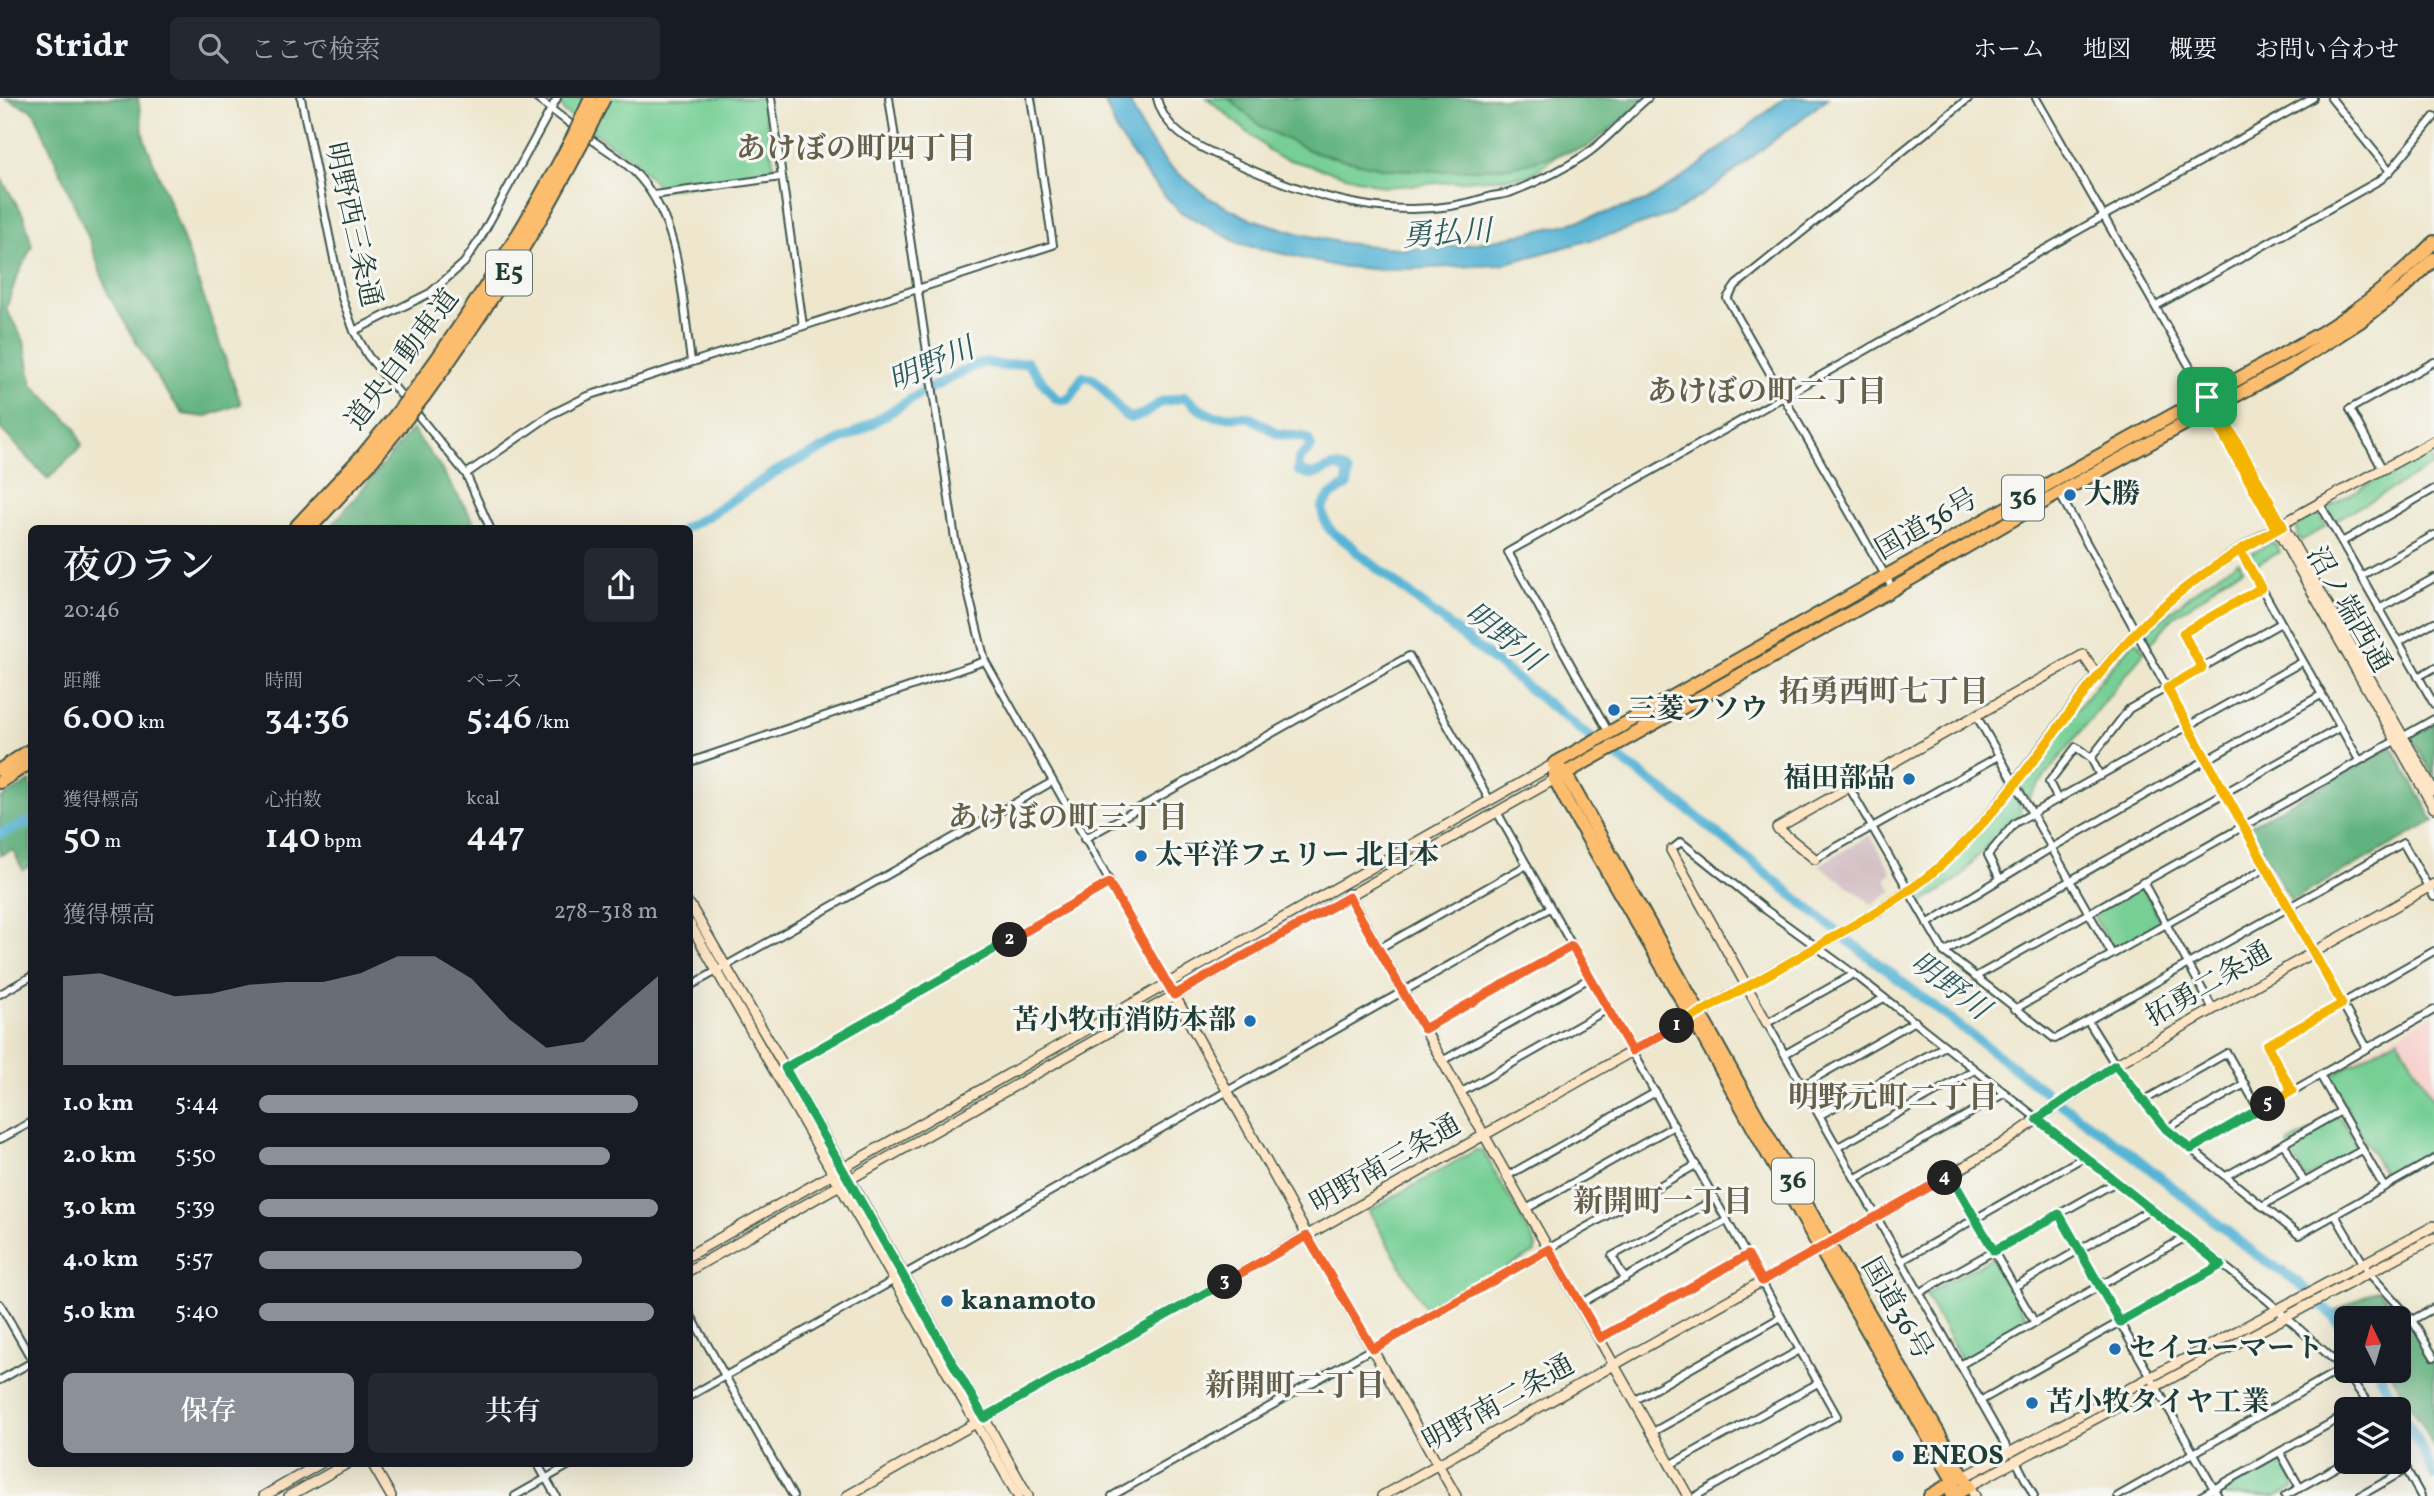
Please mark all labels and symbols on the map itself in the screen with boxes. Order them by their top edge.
district label: あけぼの町四丁目 [736,129,976,171]
street label: 明野西三条通 [314,139,390,311]
water label: 勇払川 [1401,211,1496,259]
road number: E5 [486,250,532,296]
street label: 道央自動車道 [337,281,469,439]
water label: 明野川 [882,327,984,403]
pin [2177,367,2237,427]
district label: あけぼの町二丁目 [1647,372,1887,414]
road number: 36 [2002,476,2044,520]
place label: 大勝 [2084,476,2140,515]
street label: 国道36号 [1869,480,1985,570]
marker: 大勝 [2062,487,2078,503]
street label: 沼ノ端西通 [2296,540,2400,680]
water label: 明野川 [1455,594,1554,684]
district label: 拓勇西町七丁目 [1779,672,1989,714]
place label: 三菱フソウ [1628,691,1768,730]
marker: 三菱フソウ [1606,702,1622,718]
place label: 福田部品 [1783,760,1895,799]
marker: 福田部品 [1901,771,1917,787]
district label: あけぼの町三丁目 [948,798,1188,840]
place label: 太平洋フェリー 北日本 [1155,837,1439,876]
marker: 太平洋フェリー 北日本 [1133,848,1149,864]
pin: 2 [992,922,1028,958]
street label: 拓勇二条通 [2139,933,2279,1037]
water label: 明野川 [1900,943,2000,1033]
place label: 苫小牧市消防本部 [1012,1002,1236,1041]
pin: 1 [1660,1009,1694,1044]
marker: 苫小牧市消防本部 [1242,1013,1258,1029]
district label: 明野元町二丁目 [1788,1078,1998,1120]
pin: 5 [2250,1086,2286,1122]
street label: 明野南三条通 [1303,1106,1469,1224]
road number: 36 [1772,1158,1814,1204]
pin: 4 [1927,1160,1962,1196]
district label: 新開町一丁目 [1573,1182,1753,1224]
street label: 国道36号 [1851,1251,1941,1367]
pin: 3 [1208,1264,1242,1300]
place label: kanamoto [961,1282,1096,1321]
marker: kanamoto [939,1293,955,1309]
north arrow [2334,1306,2412,1382]
place label: セイコーマート [2129,1330,2323,1369]
marker: セイコーマート [2107,1341,2123,1357]
street label: 明野南二条通 [1416,1346,1582,1462]
district label: 新開町二丁目 [1205,1366,1385,1408]
place label: 苫小牧タイヤ工業 [2046,1384,2269,1423]
marker: 苫小牧タイヤ工業 [2024,1395,2040,1411]
place label: ENEOS [1912,1437,2004,1476]
marker: ENEOS [1890,1448,1906,1464]

